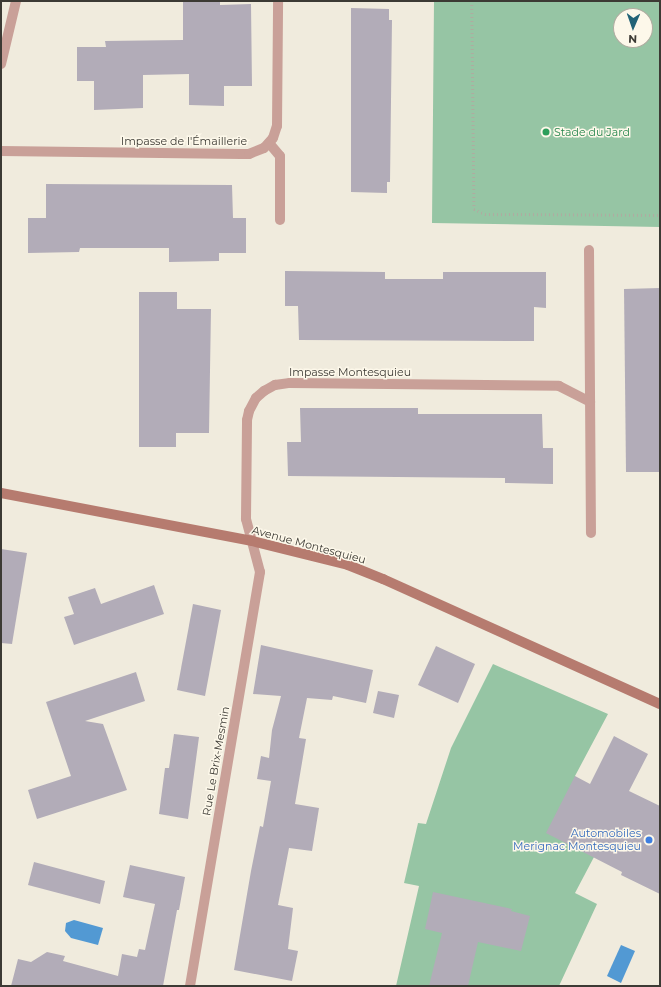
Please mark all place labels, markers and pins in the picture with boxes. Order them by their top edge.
place label: Stade du Jard [554,125,630,139]
marker: Stade du Jard [541,127,551,137]
place label: Automobiles Merignac Montesquieu [513,827,641,853]
marker: Automobiles Merignac Montesquieu [644,835,654,845]

